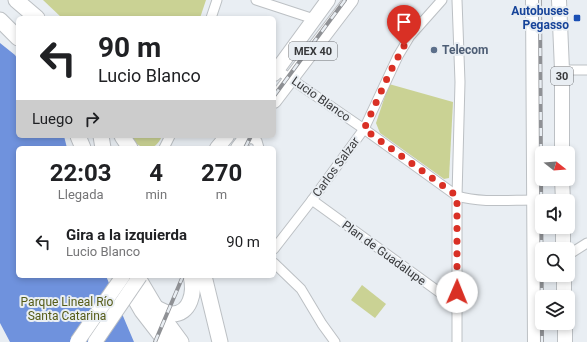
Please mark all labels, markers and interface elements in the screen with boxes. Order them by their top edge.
place label: Autobuses Pegasso [511,4,569,32]
pin [387,5,421,46]
icon: arrive [393,11,415,33]
marker: Autobuses Pegasso [572,13,582,23]
text: 90 m [98,31,161,64]
icon: left [32,32,84,84]
road number: MEX 40 [289,42,337,60]
place label: Telecom [442,43,488,57]
marker: Telecom [429,45,439,55]
text: Lucio Blanco [98,65,201,86]
road number: 30 [551,67,573,85]
street label: Lucio Blanco [289,74,353,124]
icon: right [81,108,103,130]
text: Luego [32,110,73,128]
street label: Carlos Salzar [310,134,362,200]
north arrow [535,146,575,186]
map controls [535,146,575,330]
text: 22:03 [50,159,112,187]
text: 4 [149,159,163,187]
text: 270 [201,159,242,187]
text: Llegada [58,187,104,202]
text: min [145,187,167,202]
text: m [216,187,227,202]
button: sound [535,194,575,234]
street label: Plan de Guadalupe [339,218,429,288]
text: Gira a la izquierda [66,226,187,244]
icon: left [32,231,54,253]
text: 90 m [226,233,260,251]
button: search [535,242,575,282]
text: Lucio Blanco [66,244,140,259]
position arrow [436,271,478,313]
button: layers [535,290,575,330]
park label: Parque Lineal Río Santa Catarina [21,295,114,323]

